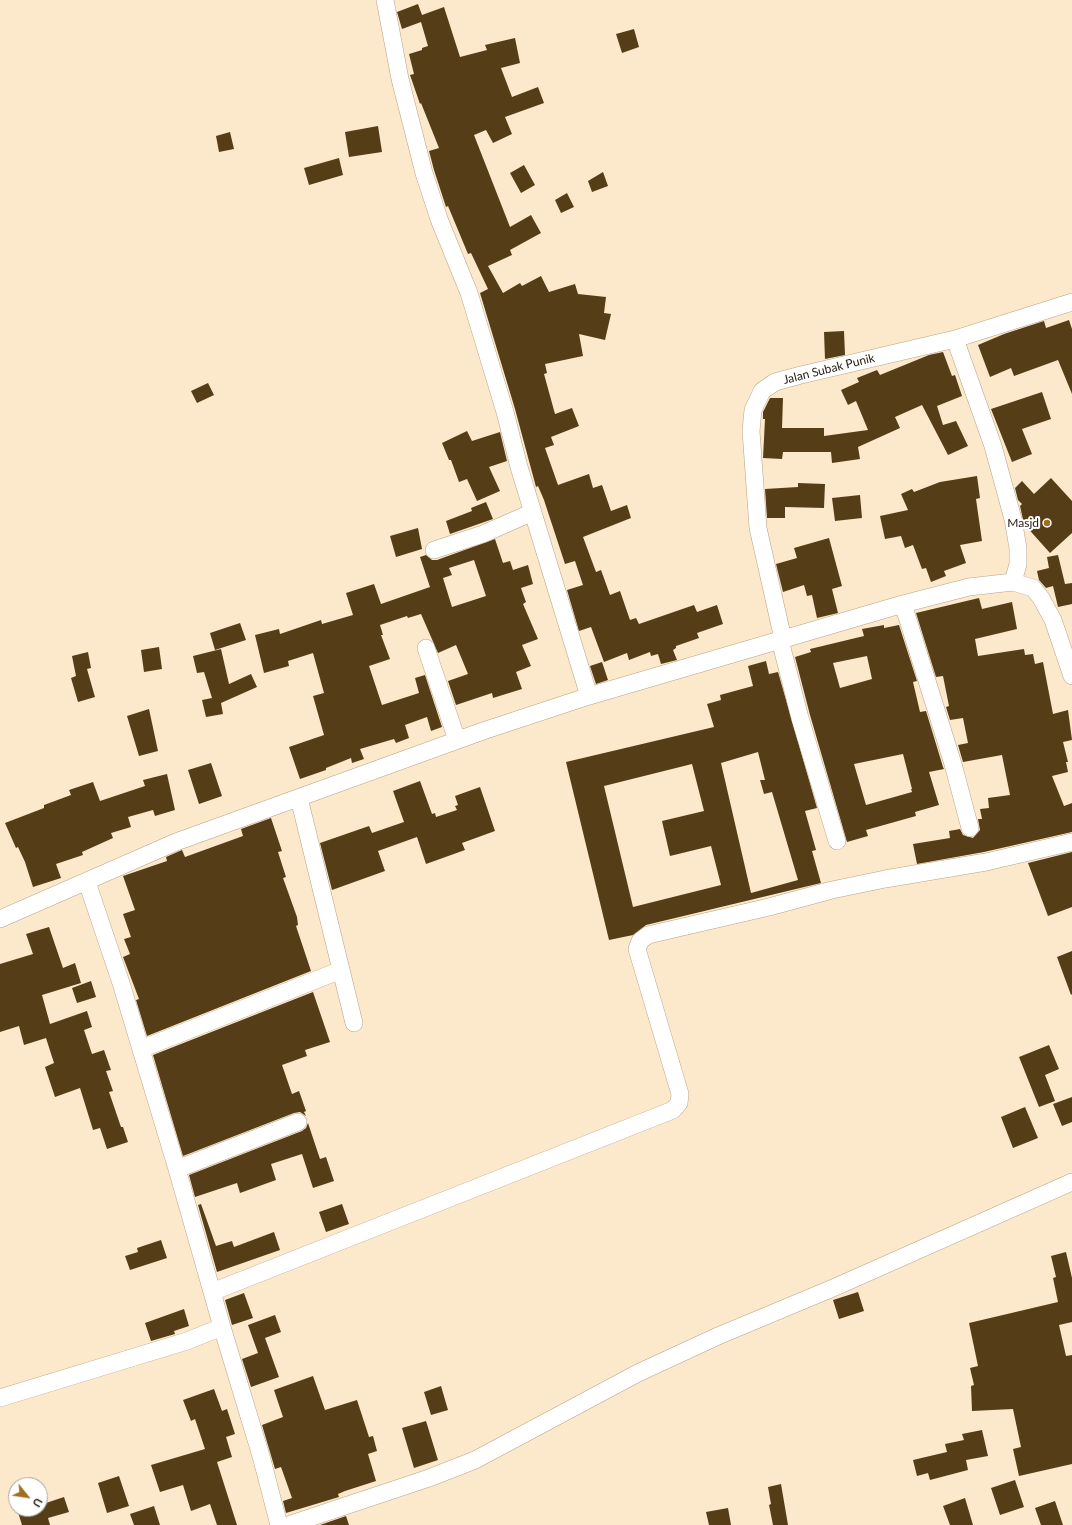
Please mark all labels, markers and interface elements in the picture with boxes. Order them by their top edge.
street label: Jalan Subak Punik [782,351,876,387]
place label: Masjd [1007,516,1039,530]
marker: Masjd [1042,518,1052,528]
north arrow [8,1477,48,1517]
text: U [30,1496,46,1510]

